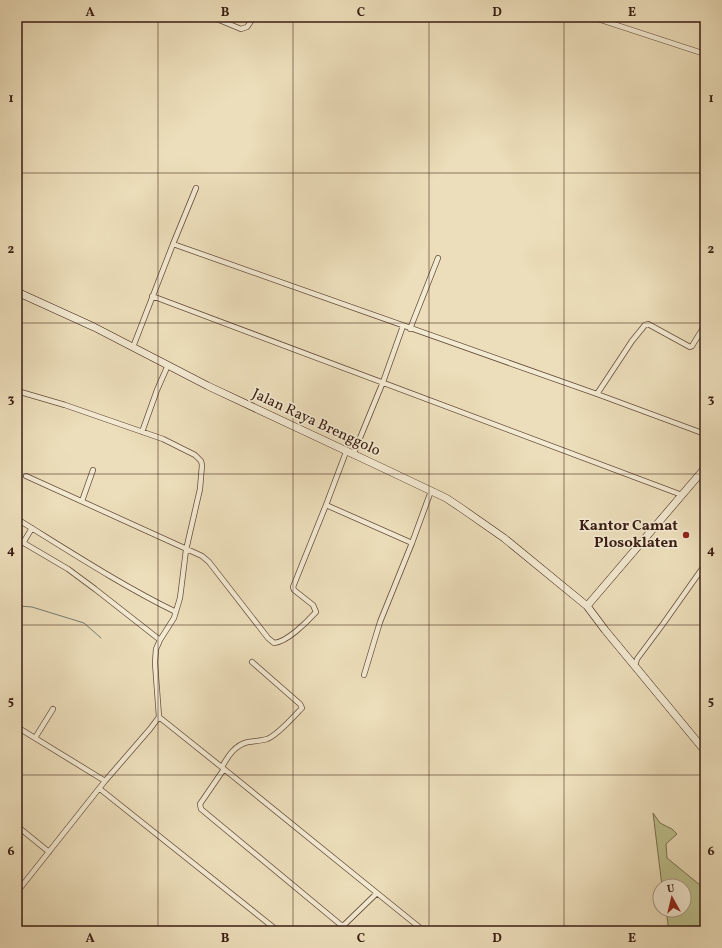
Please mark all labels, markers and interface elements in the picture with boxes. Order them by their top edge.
text: A [85,4,95,22]
text: B [221,4,230,22]
text: C [357,4,365,22]
text: D [492,4,502,22]
text: E [628,4,636,22]
text: 1 [8,90,14,108]
text: 1 [708,90,714,108]
text: 2 [8,241,15,259]
text: 2 [708,241,715,259]
street label: Jalan Raya Brenggolo [248,384,384,462]
text: 3 [8,391,15,409]
text: 3 [708,391,715,409]
place label: Kantor Camat Plosoklaten [579,516,678,554]
marker: Kantor Camat Plosoklaten [681,530,691,540]
text: 4 [7,542,15,560]
text: 4 [707,542,715,560]
text: 5 [8,693,14,711]
text: 5 [708,693,714,711]
text: 6 [7,843,15,861]
text: 6 [707,843,715,861]
north arrow [652,878,692,918]
text: U [666,882,676,898]
text: A [85,930,95,948]
text: B [221,930,230,948]
text: C [357,930,365,948]
text: D [492,930,502,948]
text: E [628,930,636,948]

